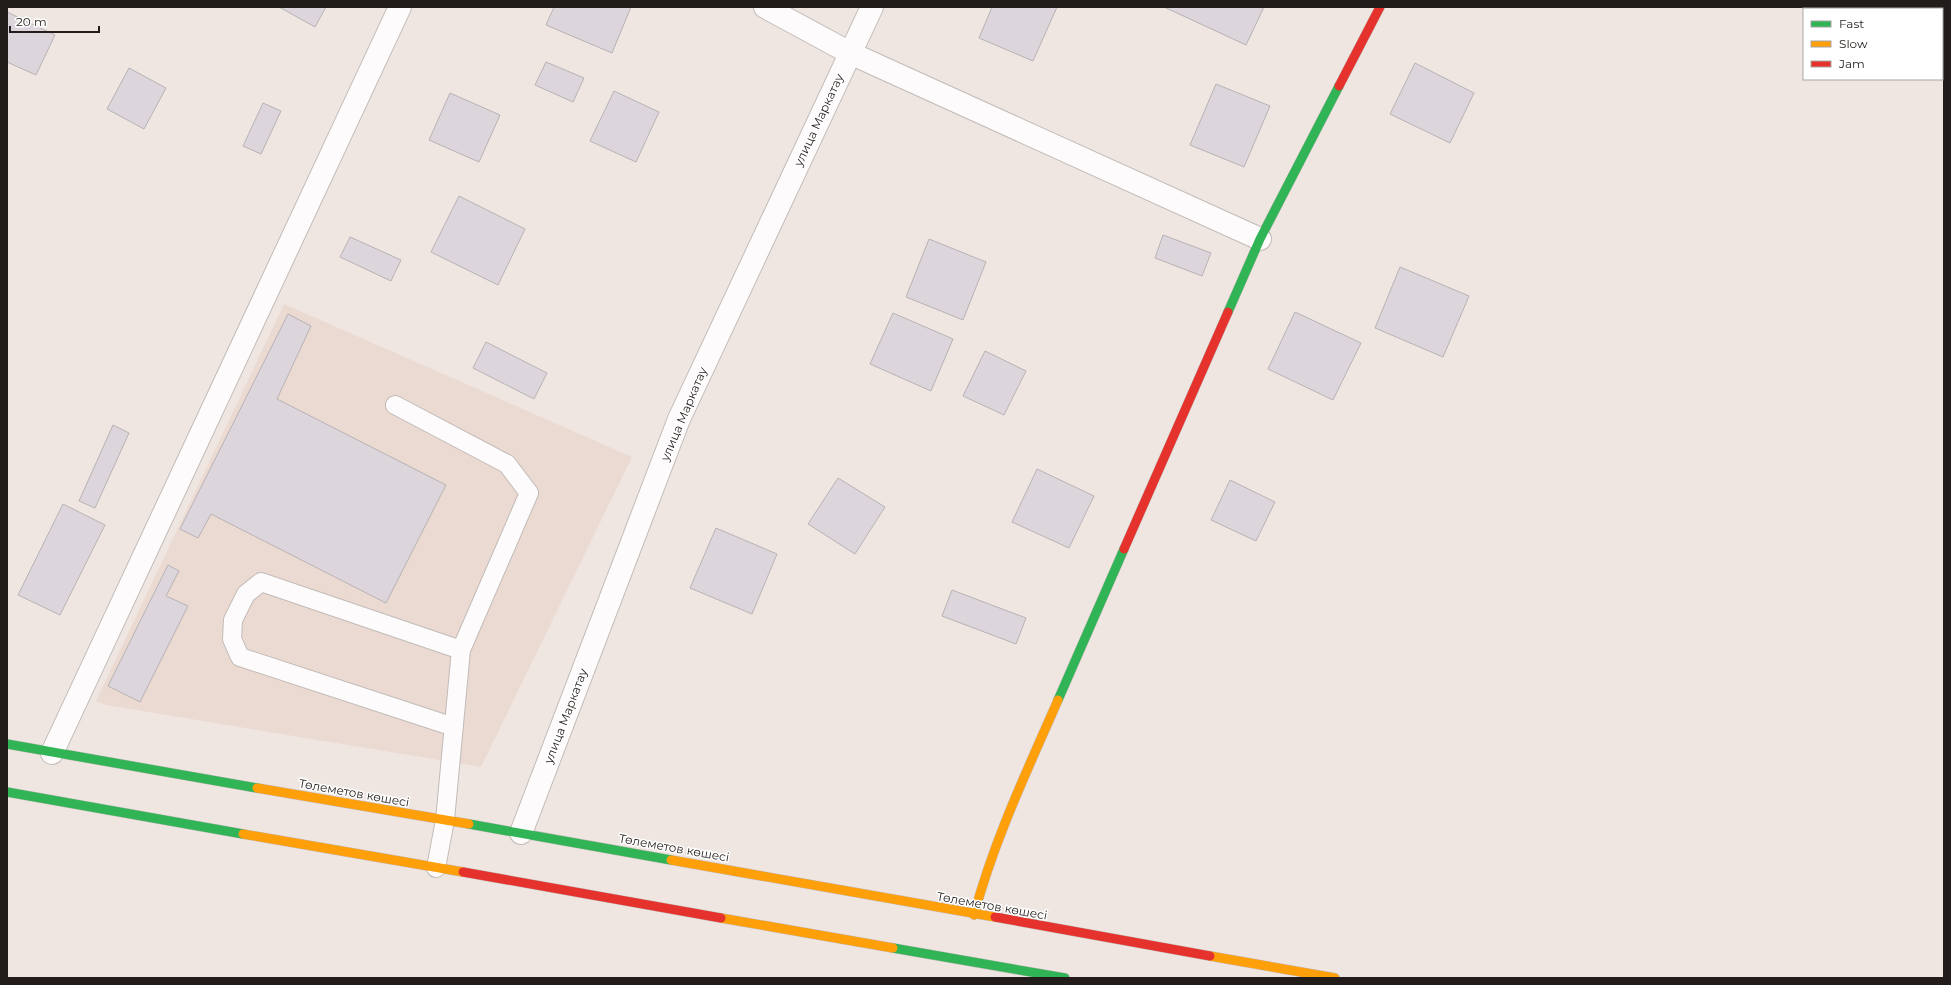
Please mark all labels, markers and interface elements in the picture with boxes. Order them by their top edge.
scale bar [10,8,99,34]
legend [1803,8,1943,80]
text: 20 m [16,14,47,29]
text: Fast [1839,16,1864,31]
text: Slow [1839,36,1868,51]
text: Jam [1838,56,1865,71]
street label: улица Маркатау [790,71,847,169]
street label: улица Маркатау [657,364,710,464]
street label: улица Маркатау [540,666,591,766]
street label: Төлеметов көшесі [298,775,411,810]
street label: Төлеметов көшесі [618,830,731,865]
street label: Төлеметов көшесі [936,888,1049,923]

